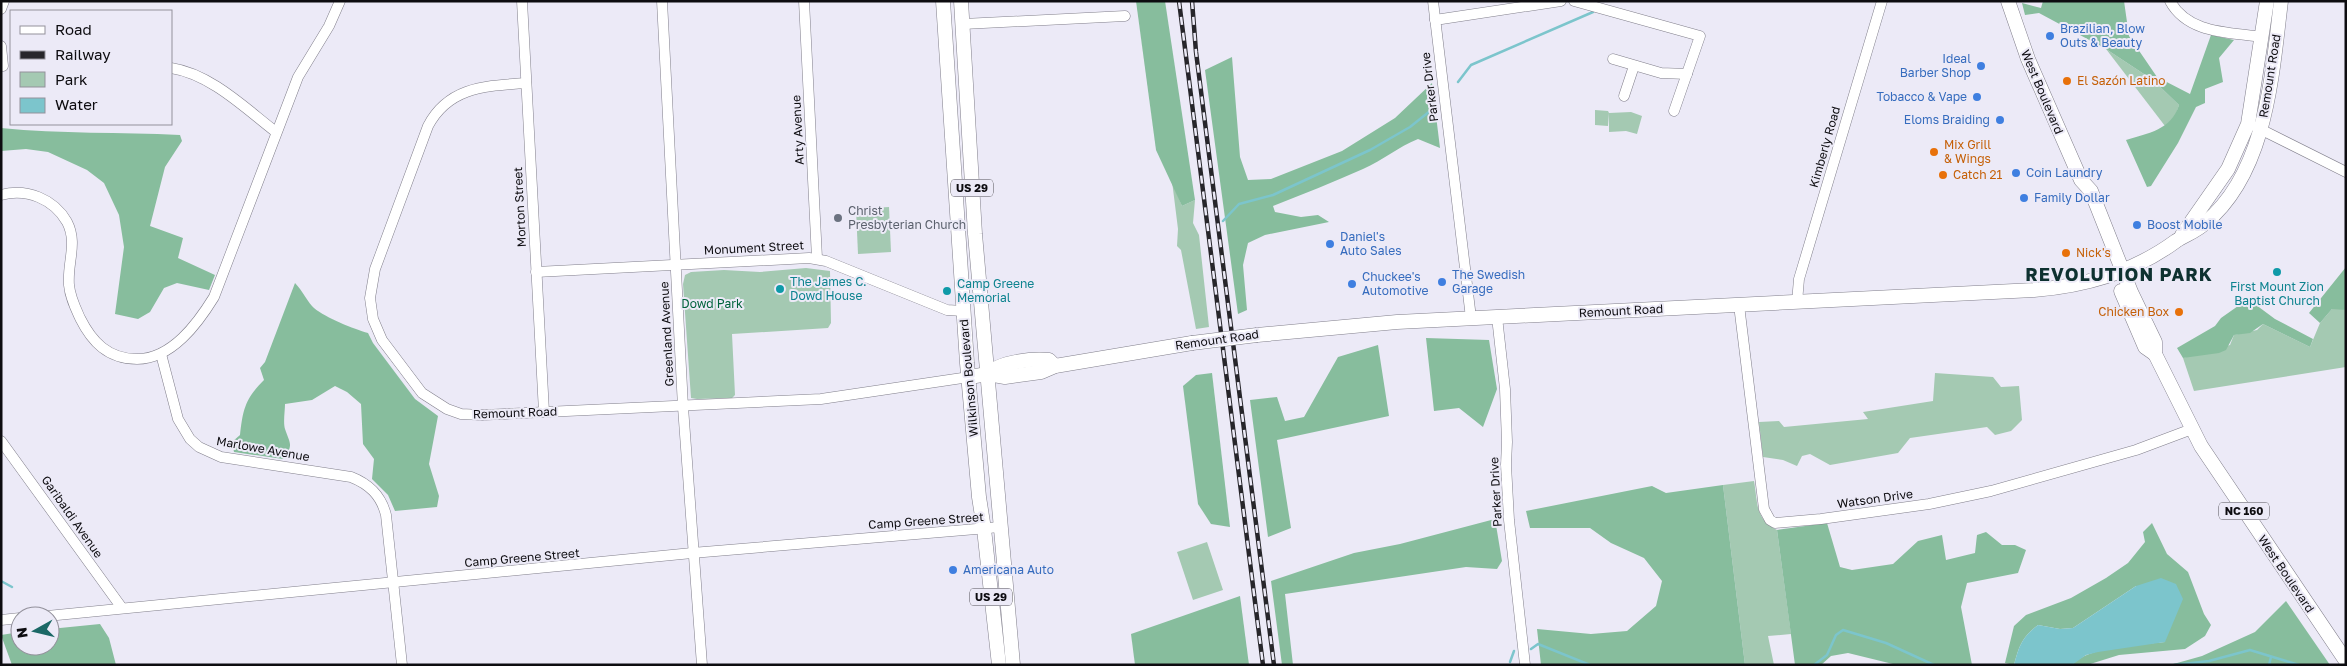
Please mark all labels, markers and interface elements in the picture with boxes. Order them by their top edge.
legend [10,10,172,125]
text: Road [55,20,92,38]
place label: Brazilian, Blow Outs & Beauty [2060,21,2145,50]
marker: Brazilian, Blow Outs & Beauty [2044,30,2056,42]
street label: Remount Road [2255,33,2284,119]
text: Railway [55,45,111,63]
street label: West Boulevard [2018,47,2067,136]
street label: Parker Drive [1418,51,1441,123]
place label: Ideal Barber Shop [1900,51,1971,80]
marker: Ideal Barber Shop [1975,60,1987,72]
text: Park [55,70,88,88]
place label: El Sazón Latino [2077,73,2166,88]
marker: El Sazón Latino [2061,75,2073,87]
place label: Tobacco & Vape [1877,89,1967,104]
marker: Tobacco & Vape [1971,91,1983,103]
text: Water [55,95,98,113]
street label: Arty Avenue [788,95,807,165]
street label: Kimberly Road [1806,104,1843,189]
place label: Eloms Braiding [1904,112,1990,127]
marker: Eloms Braiding [1994,114,2006,126]
place label: Mix Grill & Wings [1944,137,1991,166]
marker: Mix Grill & Wings [1928,146,1940,158]
place label: Coin Laundry [2026,165,2103,180]
street label: Morton Street [510,166,529,248]
place label: Catch 21 [1953,167,2003,182]
marker: Coin Laundry [2010,167,2022,179]
marker: Catch 21 [1937,169,1949,181]
road number: US 29 [951,180,993,197]
place label: Family Dollar [2034,190,2110,205]
marker: Family Dollar [2018,192,2030,204]
place label: Christ Presbyterian Church [848,203,966,232]
marker: Christ Presbyterian Church [832,212,844,224]
place label: Boost Mobile [2147,217,2222,232]
marker: Boost Mobile [2131,219,2143,231]
place label: Daniel's Auto Sales [1340,229,1402,258]
street label: Monument Street [703,237,805,258]
marker: Daniel's Auto Sales [1324,238,1336,250]
place label: Nick's [2076,245,2111,260]
marker: Nick's [2060,247,2072,259]
district label: REVOLUTION PARK [2025,263,2213,285]
marker: First Mount Zion Baptist Church [2271,266,2283,278]
place label: The Swedish Garage [1452,267,1525,296]
place label: Chuckee's Automotive [1362,269,1428,298]
place label: The James C. Dowd House [790,274,867,303]
place label: Camp Greene Memorial [957,276,1034,305]
marker: The Swedish Garage [1436,276,1448,288]
marker: Chuckee's Automotive [1346,278,1358,290]
place label: First Mount Zion Baptist Church [2230,279,2324,308]
street label: Greenland Avenue [656,281,677,387]
marker: The James C. Dowd House [774,283,786,295]
marker: Camp Greene Memorial [941,285,953,297]
park label: Dowd Park [681,296,743,311]
street label: Remount Road [1578,301,1664,320]
place label: Chicken Box [2098,304,2169,319]
marker: Chicken Box [2173,306,2185,318]
street label: Wilkinson Boulevard [956,319,981,437]
street label: Remount Road [1174,326,1260,353]
street label: Remount Road [472,404,557,421]
street label: Marlowe Avenue [215,433,311,464]
street label: Parker Drive [1486,457,1505,527]
street label: Garibaldi Avenue [38,473,106,561]
street label: Watson Drive [1836,486,1914,511]
road number: NC 160 [2219,502,2269,520]
street label: Camp Greene Street [868,509,984,532]
street label: West Boulevard [2255,532,2318,615]
street label: Camp Greene Street [464,545,580,570]
place label: Americana Auto [963,562,1054,577]
marker: Americana Auto [947,564,959,576]
road number: US 29 [970,588,1012,606]
north arrow [10,606,60,656]
text: N [12,626,31,639]

